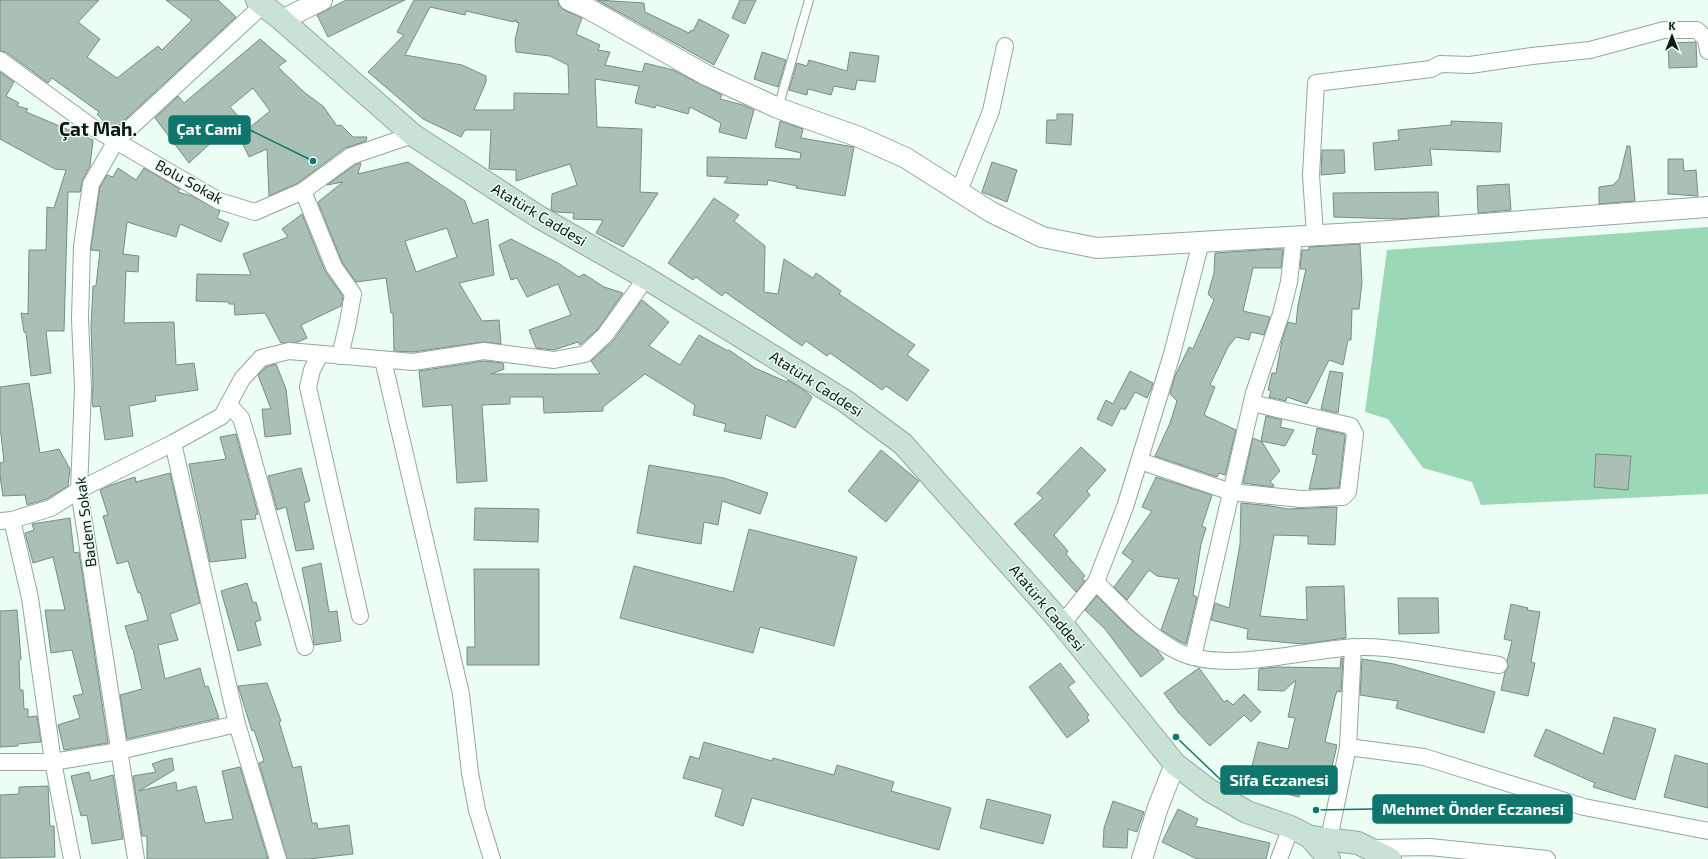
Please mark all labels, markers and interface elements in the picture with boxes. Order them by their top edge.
north arrow [1652,16,1692,56]
text: K [1669,19,1676,32]
callout: Çat Cami [169,116,250,144]
district label: Çat Mah. [59,117,137,141]
text: Çat Cami [176,119,242,140]
street label: Bolu Sokak [152,155,227,207]
street label: Atatürk Caddesi [489,179,590,250]
street label: Atatürk Caddesi [767,346,867,420]
street label: Badem Sokak [70,475,99,568]
street label: Atatürk Caddesi [1006,560,1089,654]
callout: Sifa Eczanesi [1221,766,1337,794]
text: Sifa Eczanesi [1229,770,1329,789]
callout: Mehmet Önder Eczanesi [1373,795,1572,823]
text: Mehmet Önder Eczanesi [1382,799,1564,818]

